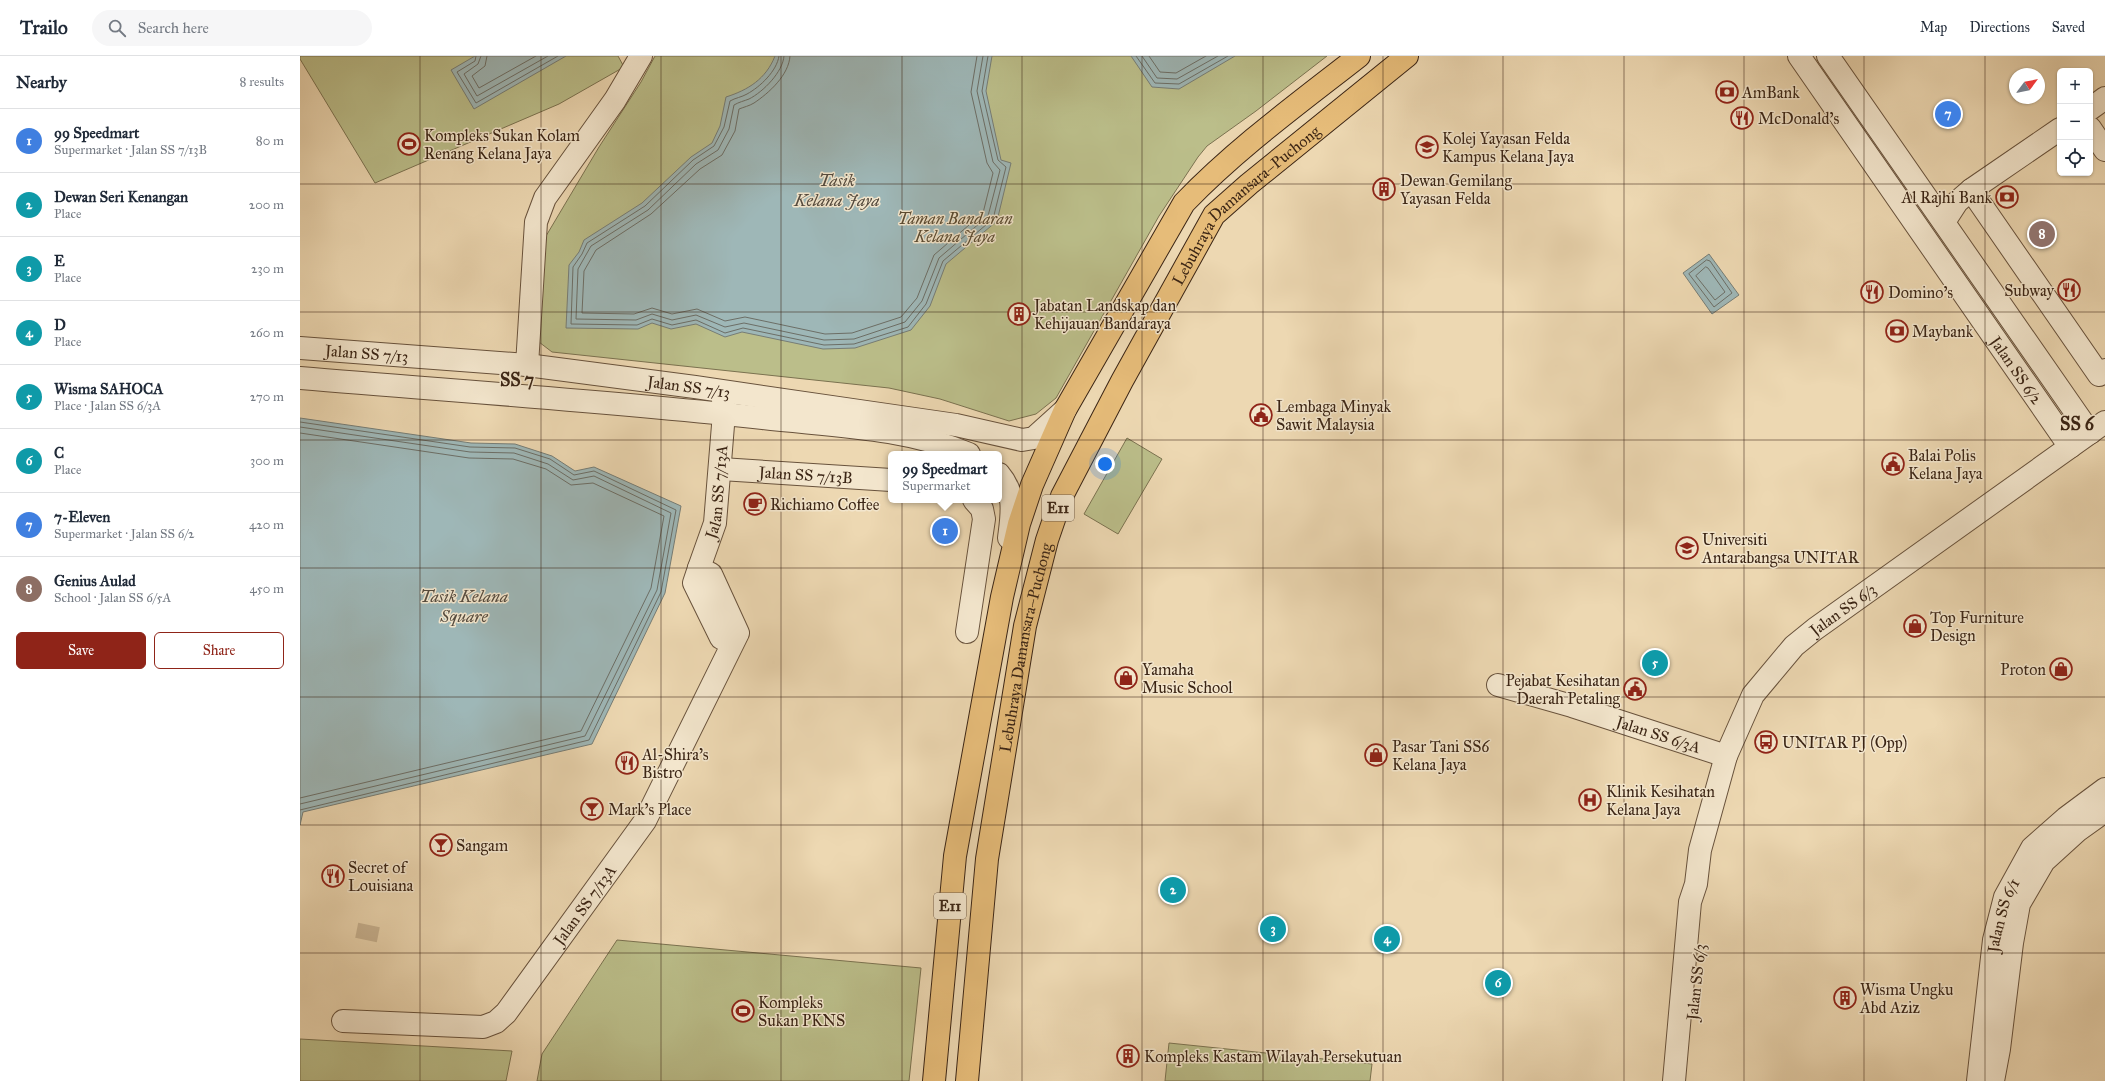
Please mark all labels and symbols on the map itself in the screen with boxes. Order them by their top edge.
north arrow [2009,68,2045,104]
bank icon: AmBank [1714,79,1740,105]
place label: AmBank [1741,83,1800,102]
pin: 7 [1935,99,1961,129]
restaurant icon: McDonald's [1729,105,1755,131]
place label: McDonald's [1758,109,1839,128]
street label: Lebuhraya Damansara–Puchong [1168,121,1325,288]
place label: Kompleks Sukan Kolam Renang Kelana Jaya [424,126,581,164]
place label: Kolej Yayasan Felda Kampus Kelana Jaya [1442,129,1574,167]
sports icon: Kompleks Sukan Kolam Renang Kelana Jaya [396,131,422,157]
school or university icon: Kolej Yayasan Felda Kampus Kelana Jaya [1414,134,1440,160]
water label: Tasik Kelana Jaya [793,170,880,211]
place label: Dewan Gemilang Yayasan Felda [1400,171,1513,208]
building icon: Dewan Gemilang Yayasan Felda [1371,176,1397,202]
bank icon: Al Rajhi Bank [1994,184,2020,210]
place label: Al Rajhi Bank [1900,188,1993,207]
park label: Taman Bandaran Kelana Jaya [897,209,1013,246]
pin: 8 [2029,219,2055,249]
restaurant icon: Subway [2056,277,2082,303]
restaurant icon: Domino's [1859,279,1885,305]
place label: Subway [2004,281,2054,300]
place label: Domino's [1888,283,1953,302]
place label: Jabatan Landskap dan Kehijauan Bandaraya [1032,296,1176,333]
building icon: Jabatan Landskap dan Kehijauan Bandaraya [1006,301,1032,327]
bank icon: Maybank [1884,318,1910,344]
place label: Maybank [1912,322,1974,341]
street label: Jalan SS 6/2 [1985,331,2047,408]
street label: Jalan SS 7/13 [322,340,409,366]
district label: SS 7 [500,369,534,391]
street label: Jalan SS 7/13 [644,371,732,402]
place label: Lembaga Minyak Sawit Malaysia [1276,397,1391,434]
public building icon: Lembaga Minyak Sawit Malaysia [1248,402,1274,428]
district label: SS 6 [2060,413,2095,435]
street label: Jalan SS 7/13A [700,444,731,543]
place label: Balai Polis Kelana Jaya [1908,446,1983,484]
public building icon: Balai Polis Kelana Jaya [1880,451,1906,477]
your location [1095,454,1115,474]
street label: Jalan SS 7/13B [756,462,853,487]
cafe icon: Richiamo Coffee [742,491,768,517]
place label: Richiamo Coffee [770,495,880,514]
road number: E11 [1042,495,1074,521]
pin: 1 [932,516,958,546]
place label: Universiti Antarabangsa UNITAR [1701,530,1860,568]
school or university icon: Universiti Antarabangsa UNITAR [1674,535,1700,561]
street label: Lebuhraya Damansara–Puchong [995,540,1057,754]
street label: Jalan SS 6/3 [1804,579,1879,641]
water label: Tasik Kelana Square [420,586,508,627]
place label: Top Furniture Design [1930,608,2024,646]
shop icon: Top Furniture Design [1902,613,1928,639]
pin: 5 [1642,648,1668,678]
shop icon: Proton [2048,656,2074,682]
place label: Yamaha Music School [1142,660,1233,697]
place label: Proton [2000,660,2046,679]
shop icon: Yamaha Music School [1113,665,1139,691]
place label: Pejabat Kesihatan Daerah Petaling [1505,671,1621,709]
public building icon: Pejabat Kesihatan Daerah Petaling [1622,676,1648,702]
street label: Jalan SS 6/3A [1612,711,1703,757]
bus stop icon: UNITAR PJ (Opp) [1753,729,1779,755]
place label: UNITAR PJ (Opp) [1782,733,1907,753]
place label: Pasar Tani SS6 Kelana Jaya [1392,737,1490,775]
shop icon: Pasar Tani SS6 Kelana Jaya [1363,742,1389,768]
place label: Al-Shira's Bistro [641,745,709,782]
restaurant icon: Al-Shira's Bistro [614,750,640,776]
place label: Klinik Kesihatan Kelana Jaya [1606,782,1715,820]
hospital icon: Klinik Kesihatan Kelana Jaya [1577,787,1603,813]
bar icon: Mark's Place [579,796,605,822]
place label: Mark's Place [608,800,692,819]
bar icon: Sangam [428,832,454,858]
place label: Sangam [456,836,509,856]
place label: Secret of Louisiana [348,858,414,895]
street label: Jalan SS 7/13A [548,861,620,951]
restaurant icon: Secret of Louisiana [320,863,346,889]
pin: 2 [1160,875,1186,905]
street label: Jalan SS 6/1 [1983,875,2023,955]
road number: E11 [934,893,966,919]
pin: 3 [1260,914,1286,944]
pin: 4 [1374,924,1400,954]
street label: Jalan SS 6/3 [1682,943,1710,1023]
pin: 6 [1485,968,1511,998]
place label: Wisma Ungku Abd Aziz [1859,980,1954,1017]
building icon: Wisma Ungku Abd Aziz [1832,985,1858,1011]
place label: Kompleks Sukan PKNS [758,993,845,1030]
sports icon: Kompleks Sukan PKNS [730,998,756,1024]
building icon: Kompleks Kastam Wilayah Persekutuan [1115,1043,1141,1069]
place label: Kompleks Kastam Wilayah Persekutuan [1144,1047,1402,1066]

